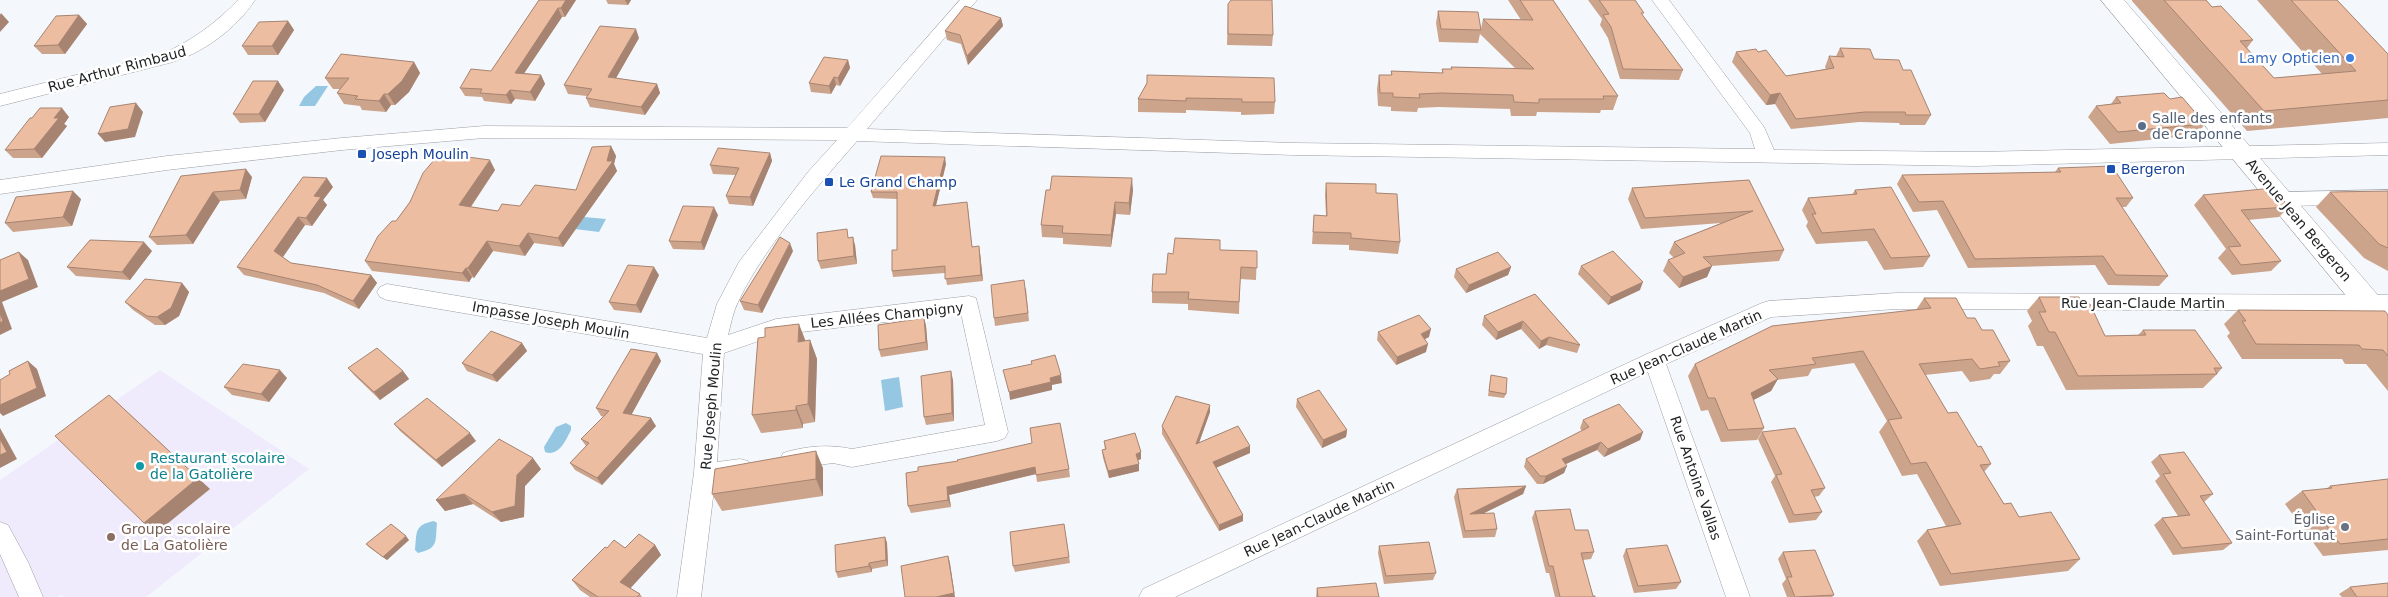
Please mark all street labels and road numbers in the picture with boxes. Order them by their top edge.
street label: Rue Arthur Rimbaud [46,43,188,95]
street label: Avenue Jean Bergeron [2243,155,2355,285]
street label: Rue Jean-Claude Martin [2061,295,2225,311]
street label: Impasse Joseph Moulin [471,298,631,342]
street label: Les Allées Champigny [810,299,964,331]
street label: Rue Jean-Claude Martin [1608,306,1764,388]
street label: Rue Joseph Moulin [697,342,725,470]
street label: Rue Antoine Vallas [1667,414,1725,542]
street label: Rue Jean-Claude Martin [1241,476,1397,560]

